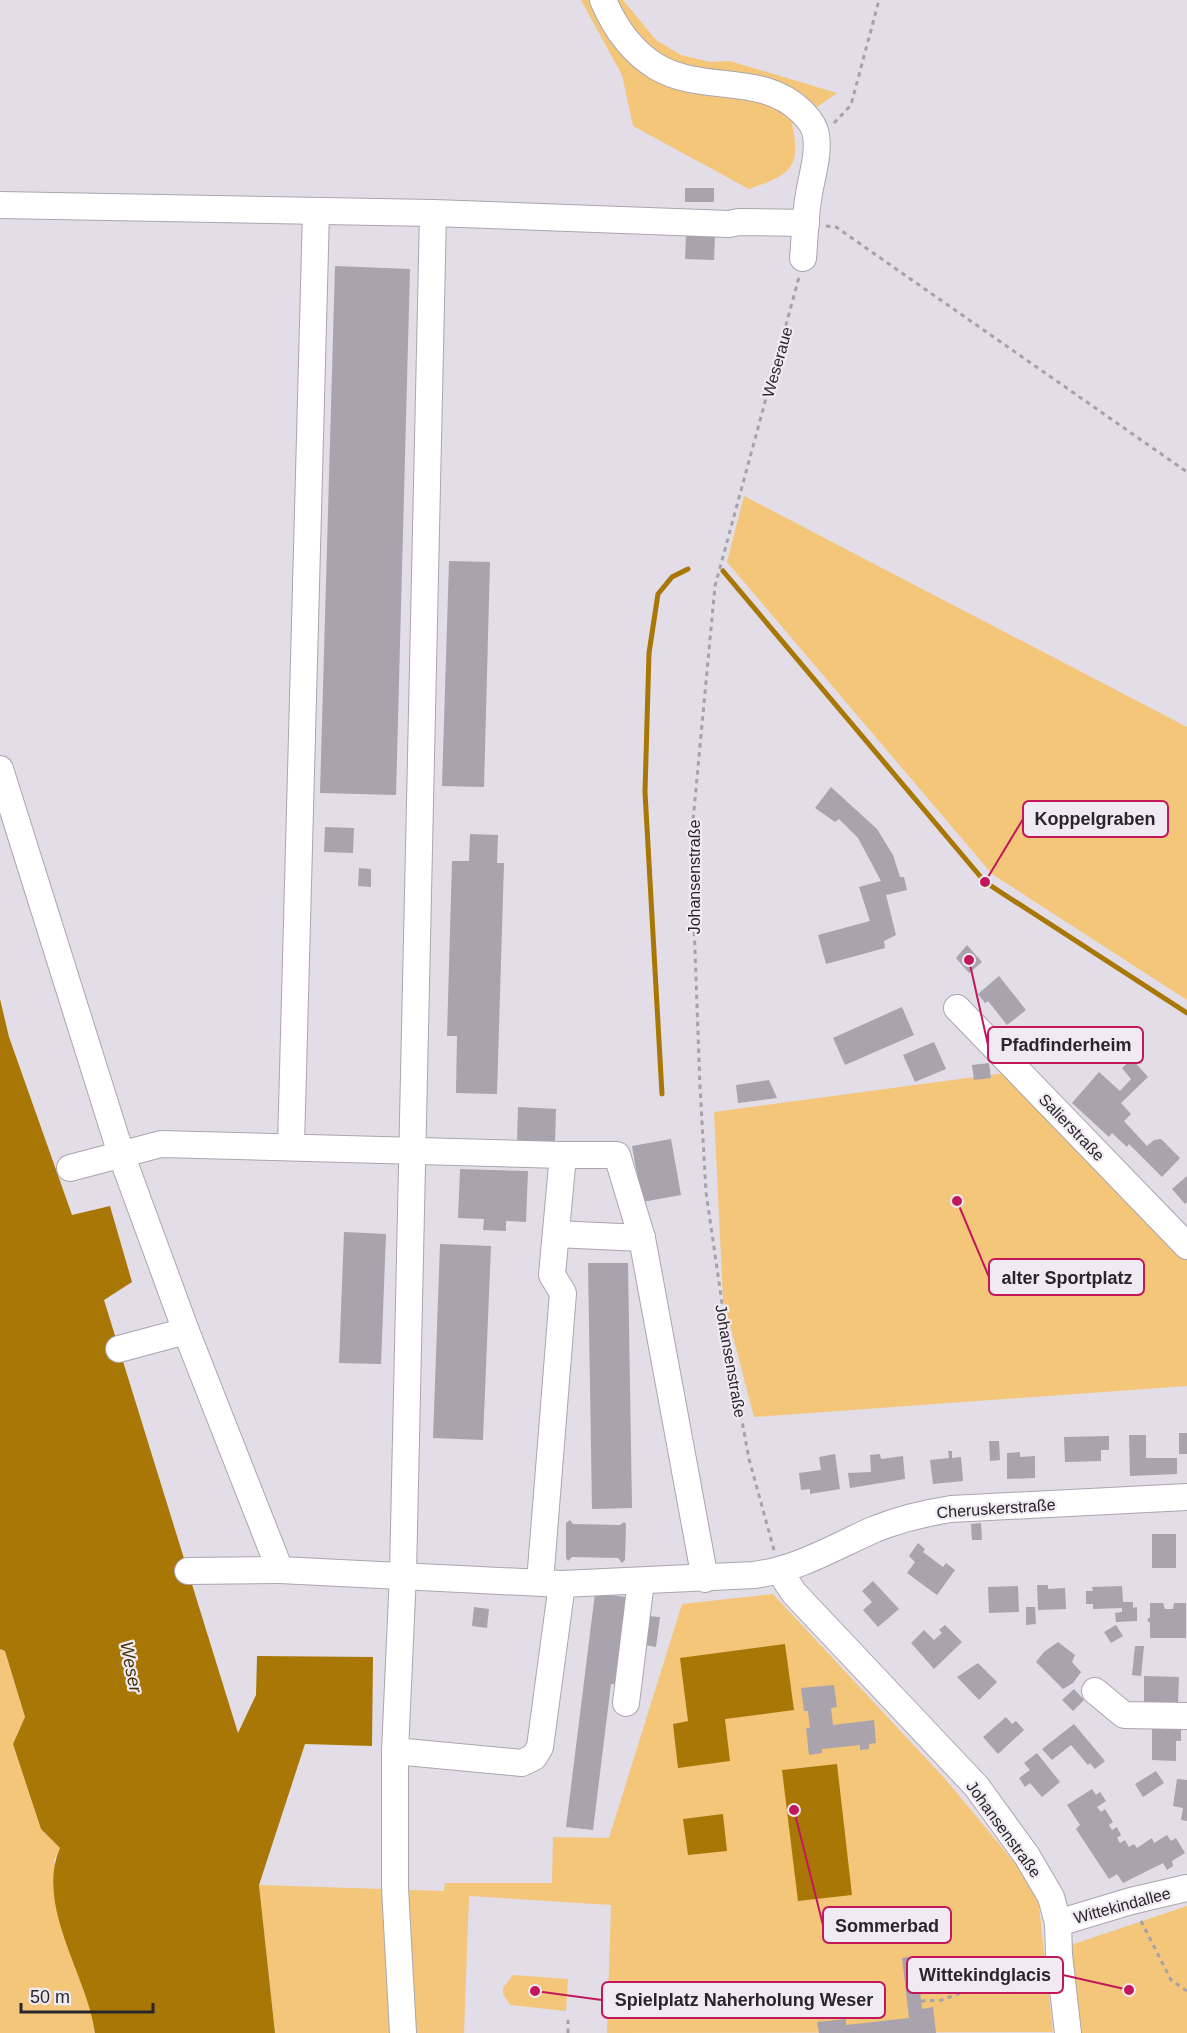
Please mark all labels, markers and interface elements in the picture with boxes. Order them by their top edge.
street label: Weseraue [759,325,796,399]
callout: Koppelgraben [1023,801,1168,837]
text: Koppelgraben [1034,809,1156,829]
street label: Johansenstraße [686,820,703,934]
callout: Pfadfinderheim [988,1027,1143,1063]
text: Pfadfinderheim [1000,1035,1132,1055]
street label: Salierstraße [1036,1090,1108,1164]
callout: alter Sportplatz [989,1259,1144,1295]
text: alter Sportplatz [1001,1268,1133,1288]
street label: Johansenstraße [712,1303,749,1419]
street label: Cheruskerstraße [936,1496,1056,1521]
water label: Weser [116,1640,146,1695]
street label: Johansenstraße [963,1778,1044,1881]
street label: Wittekindallee [1072,1884,1173,1927]
callout: Sommerbad [823,1907,951,1943]
text: Sommerbad [835,1916,939,1936]
callout: Wittekindglacis [907,1957,1063,1993]
text: Wittekindglacis [919,1965,1051,1985]
scale bar [21,1976,153,2014]
callout: Spielplatz Naherholung Weser [602,1982,885,2018]
text: 50 m [30,1987,70,2007]
text: Spielplatz Naherholung Weser [615,1990,873,2010]

